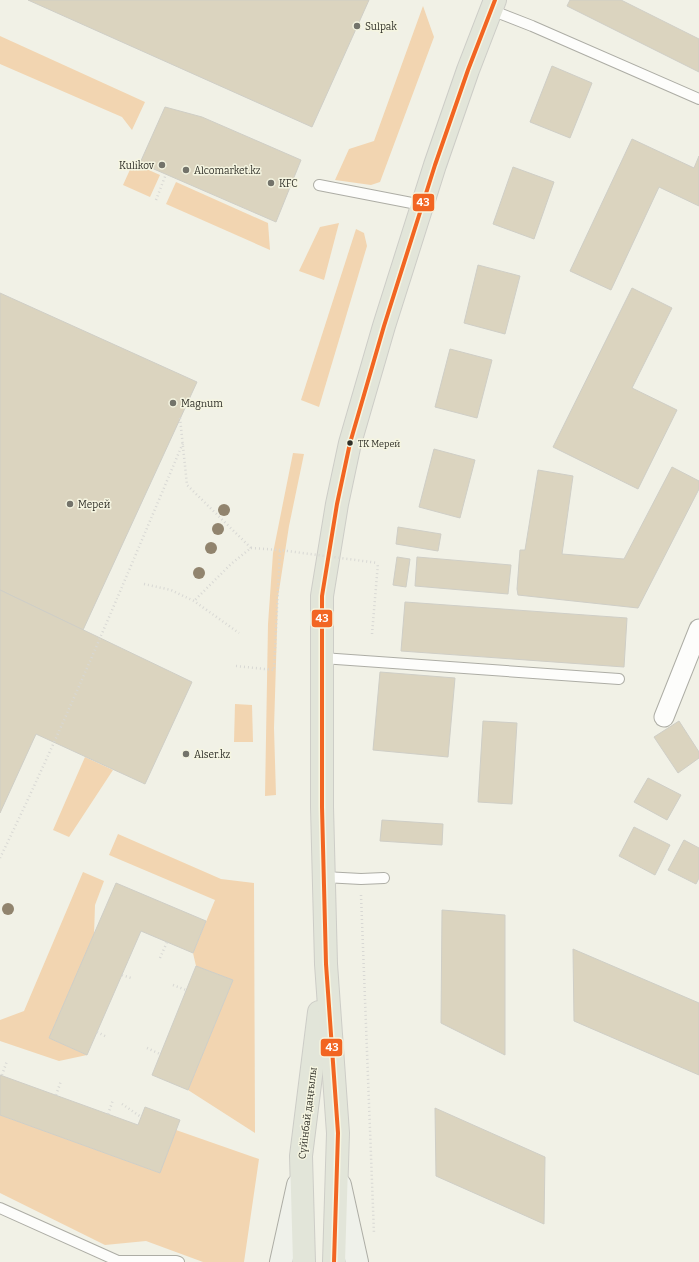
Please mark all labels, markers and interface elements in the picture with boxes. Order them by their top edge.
marker: Sulpak [352,21,362,31]
place label: Sulpak [365,21,397,33]
place label: Kulikov [119,160,155,172]
marker: Kulikov [157,160,167,170]
marker: Alcomarket.kz [181,165,191,175]
place label: Alcomarket.kz [194,165,261,177]
marker: KFC [266,178,276,188]
place label: KFC [279,178,298,190]
line badge: 43 [412,193,435,212]
text: 43 [416,196,430,209]
marker: Magnum [168,398,178,408]
place label: Magnum [181,398,223,410]
marker: ТК Мерей [345,438,355,448]
place label: ТК Мерей [358,439,400,449]
marker: Мерей [65,499,75,509]
place label: Мерей [78,499,111,511]
line badge: 43 [311,609,333,628]
text: 43 [315,612,329,625]
marker: Alser.kz [181,749,191,759]
place label: Alser.kz [194,749,230,761]
line badge: 43 [320,1038,343,1057]
text: 43 [325,1041,339,1054]
street label: Сүйінбай даңғылы [295,1066,320,1160]

